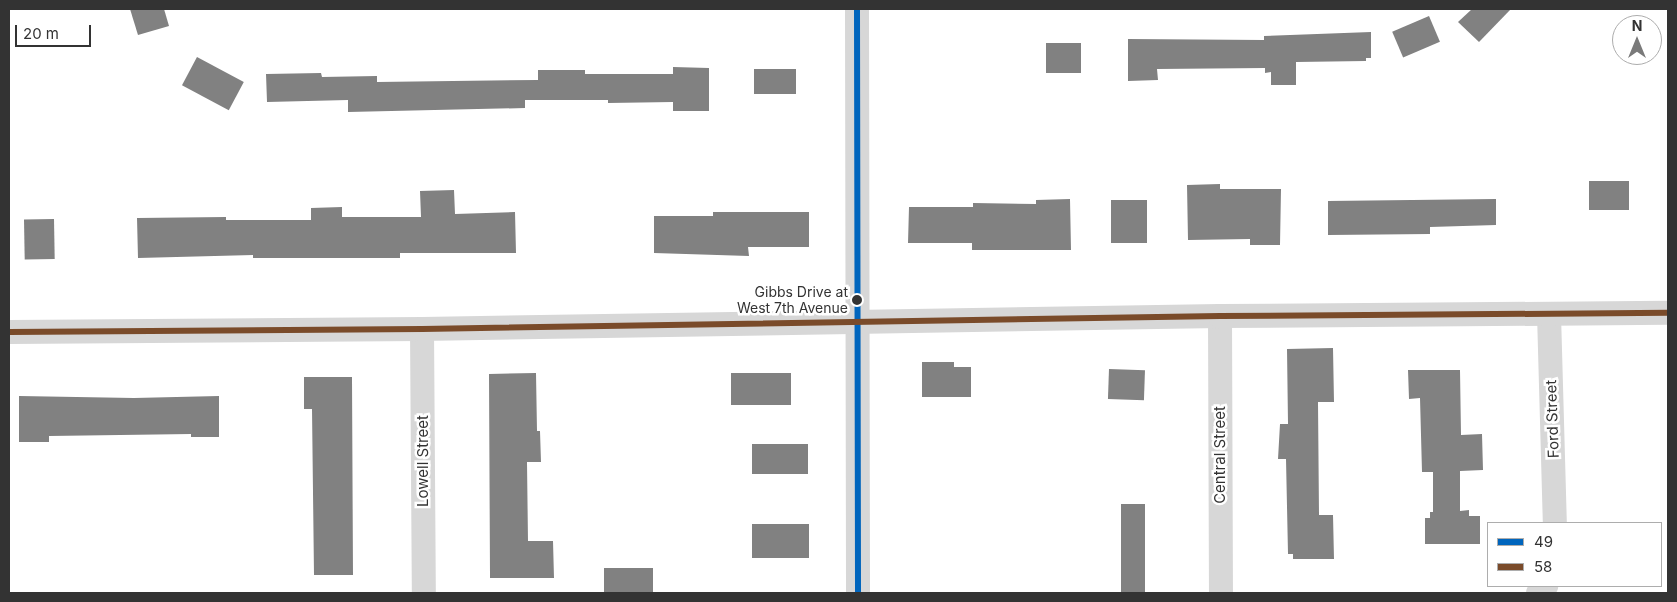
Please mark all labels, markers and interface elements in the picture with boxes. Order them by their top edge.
scale bar [18,15,94,47]
north arrow [1612,15,1662,65]
text: N [1632,17,1642,34]
text: 20 m [23,24,59,43]
place label: Gibbs Drive at West 7th Avenue [737,284,848,316]
marker: Gibbs Drive at West 7th Avenue [852,295,862,305]
street label: Ford Street [1542,380,1562,458]
street label: Central Street [1211,406,1229,504]
street label: Lowell Street [414,415,432,507]
legend [1487,522,1662,587]
text: 49 [1534,532,1553,551]
text: 58 [1534,557,1552,576]

